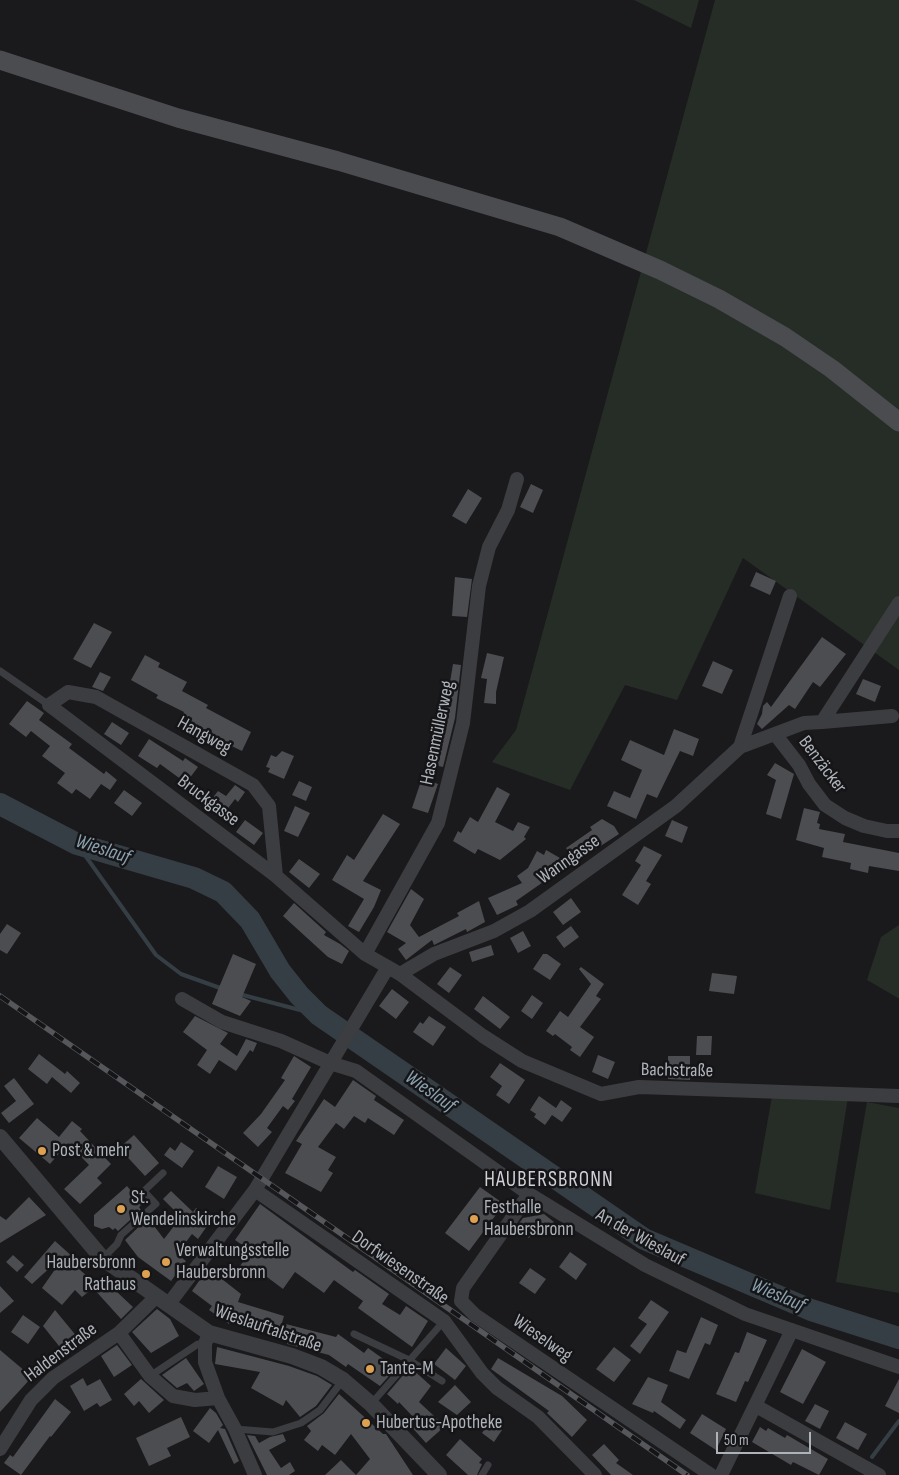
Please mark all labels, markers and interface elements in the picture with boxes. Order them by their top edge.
street label: Hasenmüllerweg [416,679,460,787]
street label: Hangweg [173,712,235,760]
street label: Benzäcker [793,732,851,798]
street label: Bruckgasse [172,770,244,832]
water label: Wieslauf [72,830,134,870]
street label: Wanngasse [533,830,605,890]
street label: Bachstraße [641,1059,713,1083]
water label: Wieslauf [400,1066,460,1118]
place label: Post & mehr [52,1140,130,1162]
marker: Post & mehr [36,1145,48,1157]
district label: HAUBERSBRONN [483,1168,615,1194]
place label: St. Wendelinskirche [131,1187,236,1231]
place label: Festhalle Haubersbronn [484,1197,574,1241]
marker: St. Wendelinskirche [115,1203,127,1215]
street label: An der Wieslauf [591,1204,689,1272]
marker: Festhalle Haubersbronn [468,1213,480,1225]
street label: Dorfwiesenstraße [347,1226,453,1310]
place label: Verwaltungsstelle Haubersbronn [176,1240,289,1284]
place label: Haubersbronn Rathaus [46,1252,136,1296]
marker: Verwaltungsstelle Haubersbronn [160,1256,172,1268]
marker: Haubersbronn Rathaus [140,1268,152,1280]
water label: Wieslauf [747,1274,809,1318]
street label: Wieslauftalstraße [211,1300,325,1358]
street label: Wieselweg [508,1310,576,1368]
street label: Haldenstraße [20,1318,102,1388]
place label: Tante-M [380,1358,434,1380]
marker: Tante-M [364,1363,376,1375]
place label: Hubertus-Apotheke [376,1412,502,1434]
marker: Hubertus-Apotheke [360,1417,372,1429]
scale bar [719,1422,814,1454]
text: 50 m [724,1431,749,1450]

